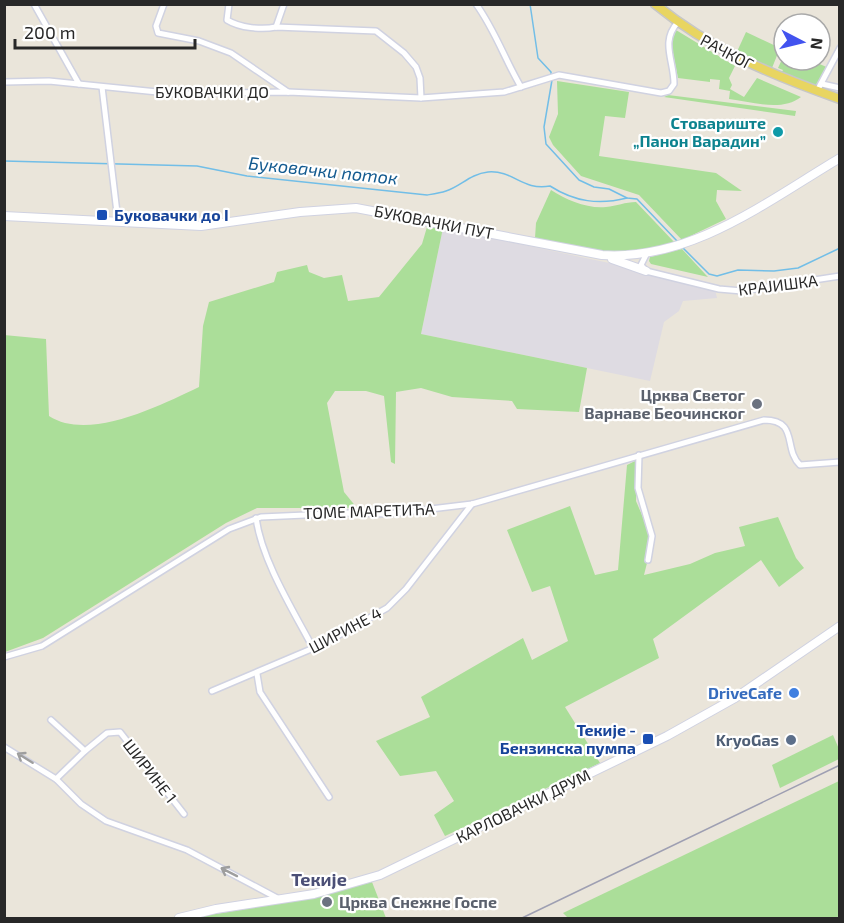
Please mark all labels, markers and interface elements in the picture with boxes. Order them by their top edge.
scale bar [15,12,195,50]
north arrow [772,12,832,72]
text: 200 m [24,21,76,43]
street label: РАЧКОГ [697,30,757,73]
text: N [807,37,828,51]
street label: БУКОВАЧКИ ДО [155,82,269,101]
place label: Стовариште „Панон Варадин” [633,113,766,150]
marker: Стовариште „Панон Варадин” [771,125,785,139]
water label: Буковачки поток [247,151,399,189]
street label: БУКОВАЧКИ ПУТ [373,201,495,242]
place label: Буковачки до I [114,205,229,224]
marker: Буковачки до I [95,208,109,222]
street label: КРАЈИШКА [737,270,819,299]
place label: Црква Светог Варнаве Беочинског [584,385,746,422]
marker: Црква Светог Варнаве Беочинског [750,397,764,411]
street label: ТОМЕ МАРЕТИЋА [303,499,435,522]
street label: ШИРИНЕ 4 [305,602,384,657]
place label: DriveCafe [708,683,782,702]
marker: DriveCafe [787,686,801,700]
place label: Текије - Бензинска пумпа [500,720,636,757]
place label: KryoGas [716,730,779,750]
marker: Текије - Бензинска пумпа [641,732,655,746]
marker: KryoGas [784,733,798,747]
street label: ШИРИНЕ 1 [120,735,181,806]
one-way arrow [16,752,33,765]
street label: КАРЛОВАЧКИ ДРУМ [452,765,593,846]
one-way arrow [220,865,238,877]
district label: Текије [291,868,347,890]
place label: Црква Снежне Госпе [339,892,497,911]
marker: Црква Снежне Госпе [320,895,334,909]

